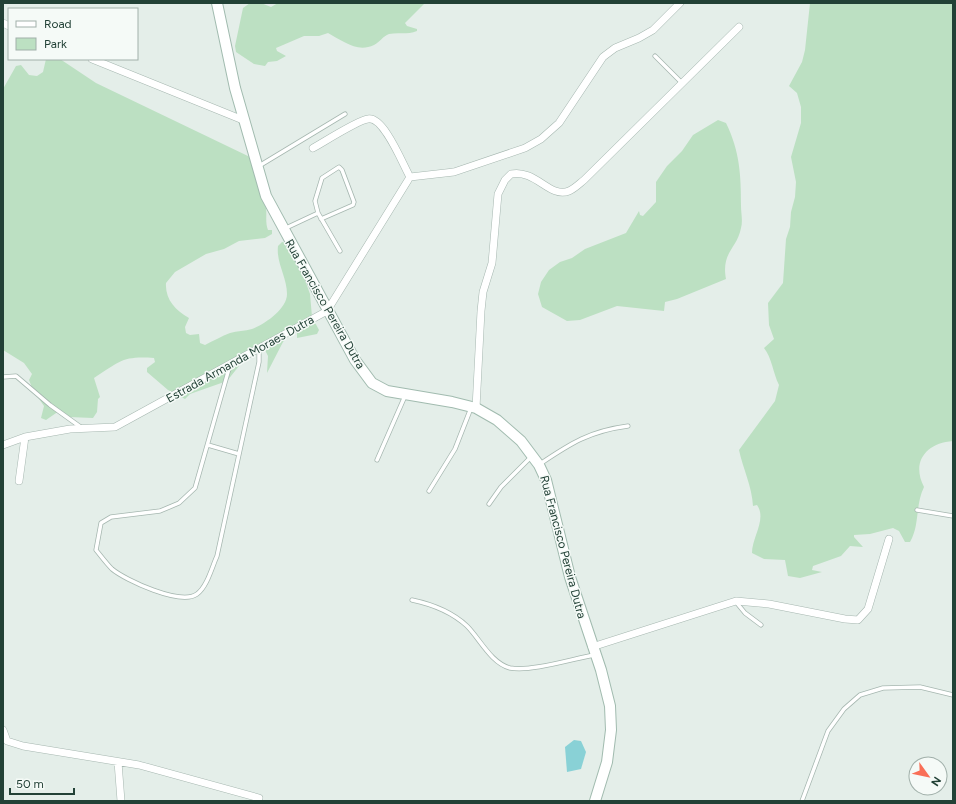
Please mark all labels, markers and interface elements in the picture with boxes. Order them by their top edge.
legend [8,8,138,60]
text: Road [44,17,72,31]
text: Park [44,37,67,51]
street label: Rua Francisco Pereira Dutra [282,237,368,371]
street label: Estrada Armanda Moraes Dutra [164,312,316,406]
street label: Rua Francisco Pereira Dutra [537,474,589,620]
north arrow [908,756,948,796]
scale bar [10,770,74,796]
text: N [928,774,944,788]
text: 50 m [16,777,44,791]

